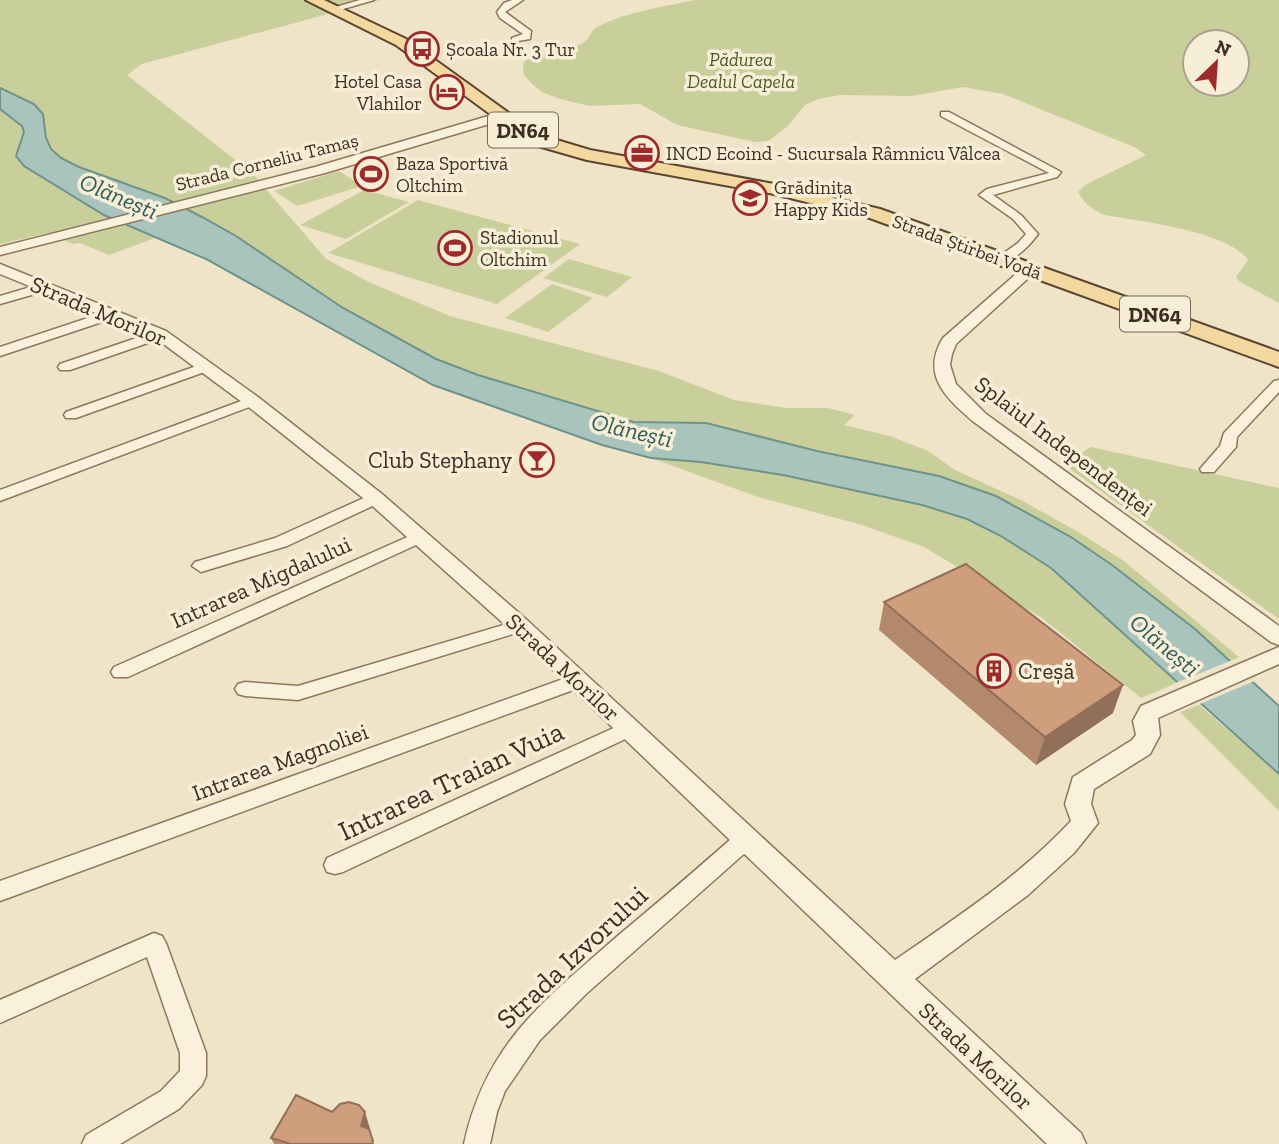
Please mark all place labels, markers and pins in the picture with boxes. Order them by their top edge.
bus stop icon: Școala Nr. 3 Tur [403,30,441,68]
place label: Școala Nr. 3 Tur [446,38,575,61]
place label: Hotel Casa Vlahilor [334,70,422,115]
hotel icon: Hotel Casa Vlahilor [428,73,466,111]
office icon: INCD Ecoind - Sucursala Râmnicu Vâlcea [623,134,661,172]
place label: INCD Ecoind - Sucursala Râmnicu Vâlcea [666,142,1001,165]
place label: Baza Sportivă Oltchim [396,152,508,197]
sports icon: Baza Sportivă Oltchim [352,155,390,193]
place label: Grădinița Happy Kids [774,176,868,221]
school or university icon: Grădinița Happy Kids [731,179,769,217]
place label: Stadionul Oltchim [480,226,558,271]
sports icon: Stadionul Oltchim [436,229,474,267]
bar icon: Club Stephany [518,441,556,479]
place label: Club Stephany [368,446,512,474]
building icon: Creșă [975,652,1013,690]
place label: Creșă [1018,657,1075,685]

